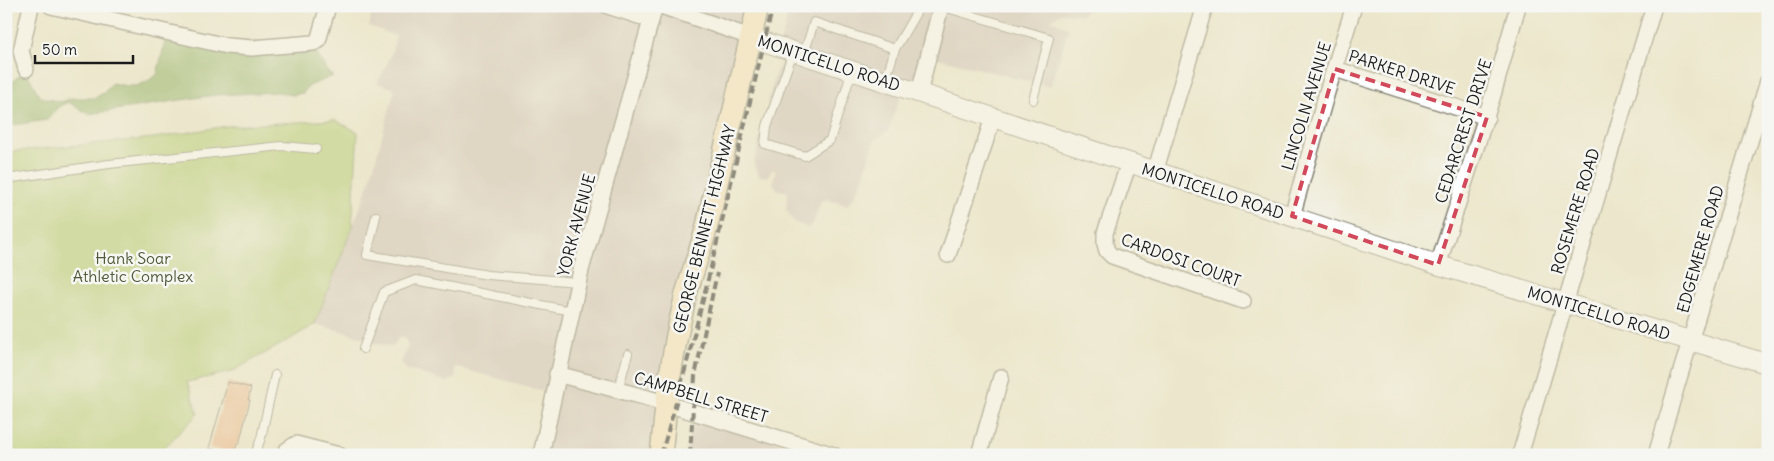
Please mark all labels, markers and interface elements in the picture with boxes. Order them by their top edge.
street label: MONTICELLO ROAD [755,31,903,95]
scale bar [35,32,132,64]
street label: LINCOLN AVENUE [1277,39,1335,173]
text: 50 m [42,40,77,59]
street label: PARKER DRIVE [1346,45,1458,99]
street label: CEDARCREST DRIVE [1430,56,1496,206]
street label: GEORGE BENNETT HIGHWAY [668,123,740,335]
street label: ROSEMERE ROAD [1546,146,1604,276]
street label: MONTICELLO ROAD [1139,159,1287,223]
street label: YORK AVENUE [553,171,599,279]
street label: EDGEMERE ROAD [1672,183,1728,315]
street label: CARDOSI COURT [1118,229,1244,291]
park label: Hank Soar Athletic Complex [73,248,193,286]
street label: MONTICELLO ROAD [1525,282,1673,344]
street label: CAMPBELL STREET [632,367,770,427]

